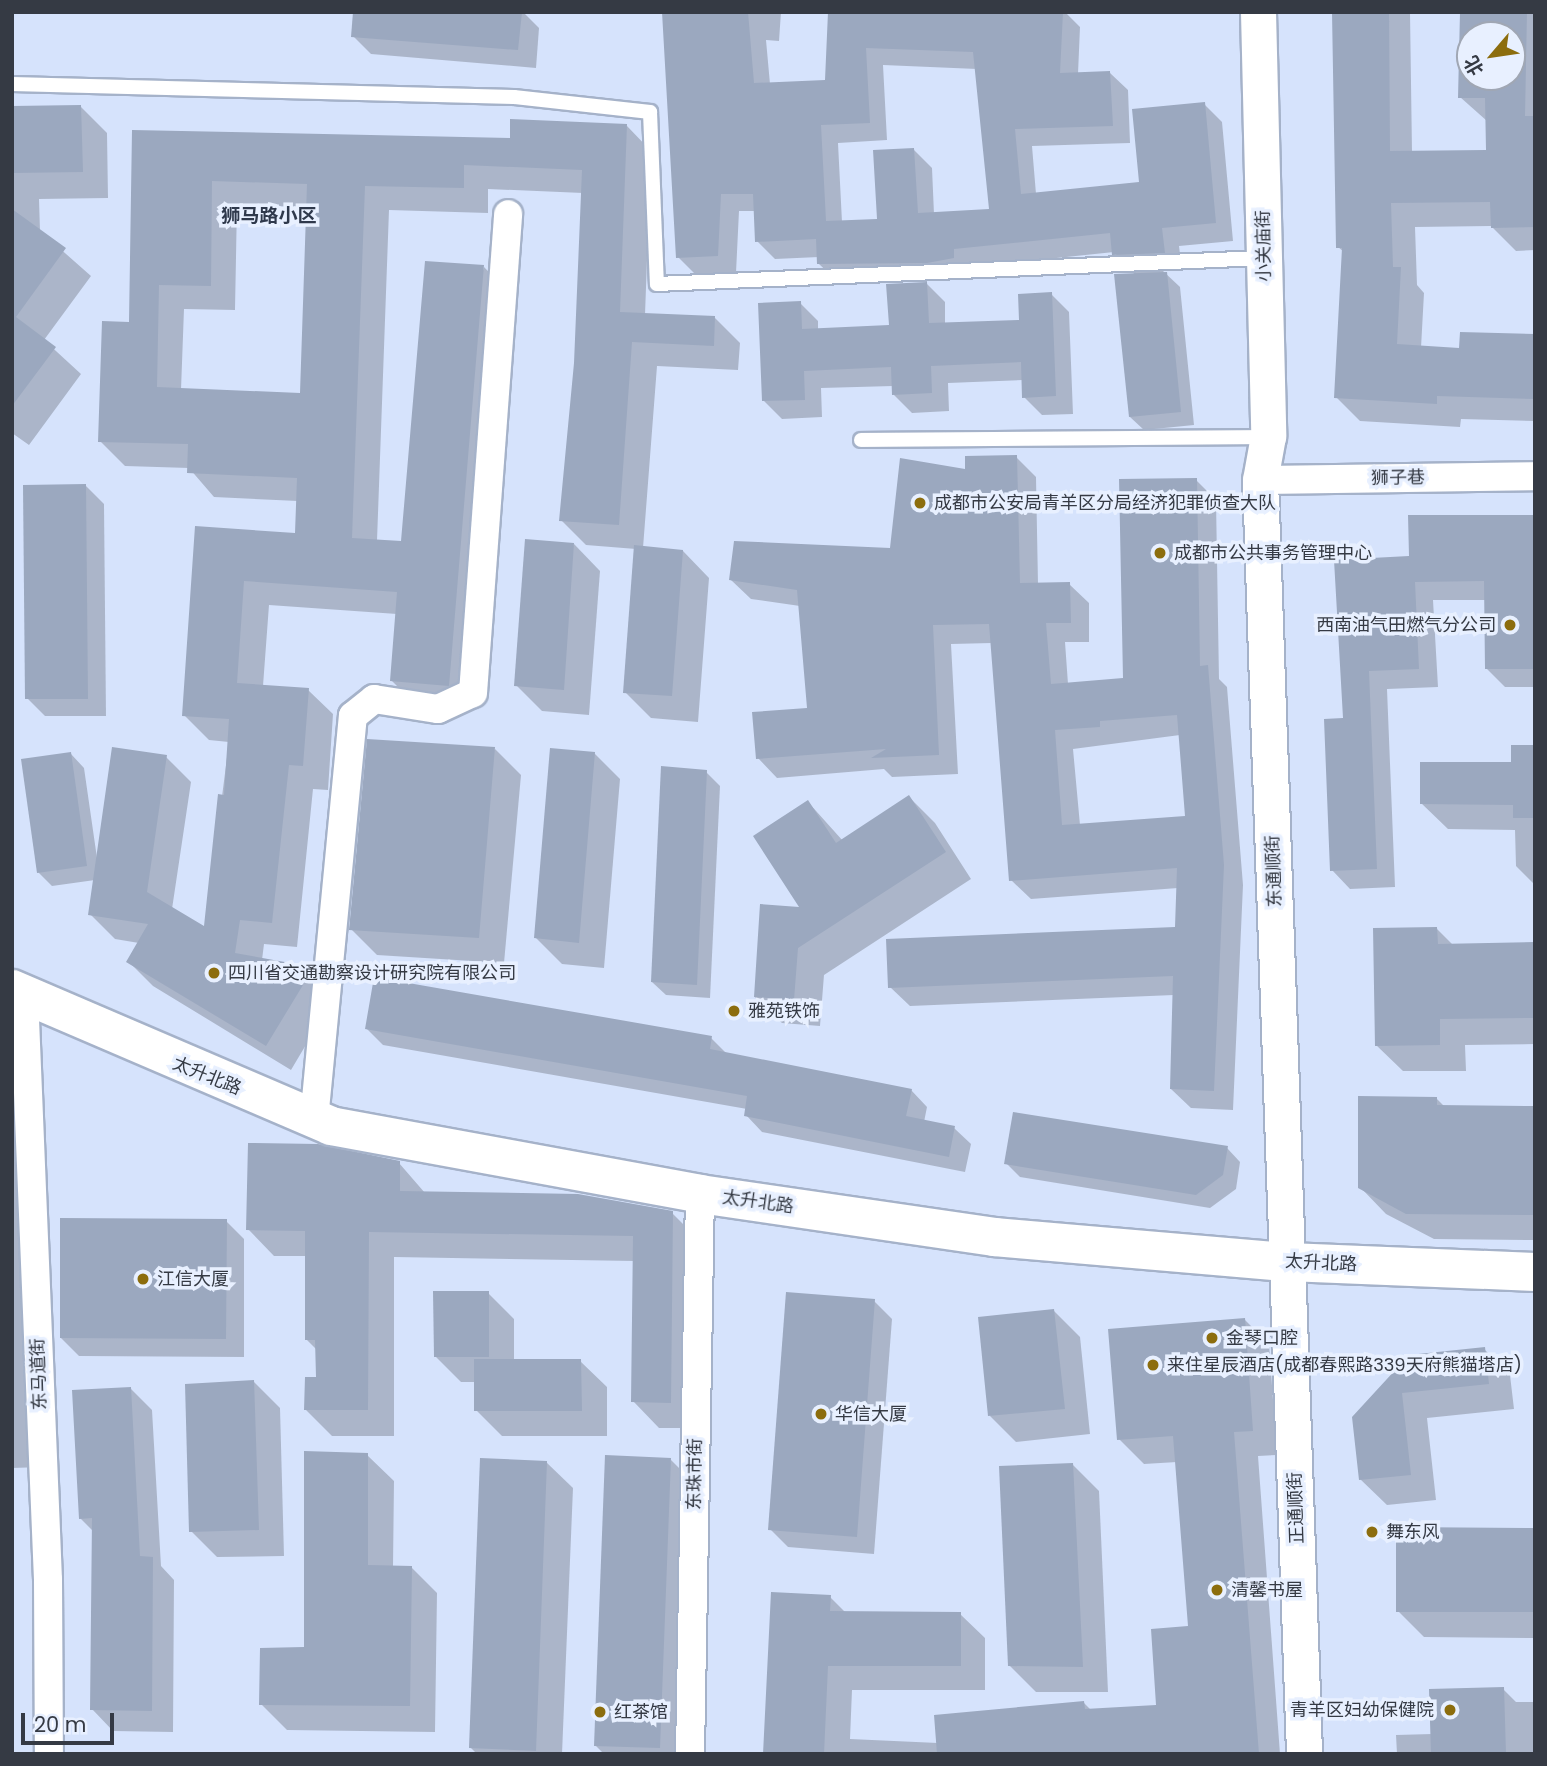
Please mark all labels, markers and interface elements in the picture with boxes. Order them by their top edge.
north arrow [1456,21,1526,91]
text: 北 [1458,51,1490,80]
district label: 狮马路小区 [222,205,316,227]
street label: 小关庙街 [1253,210,1275,282]
street label: 狮子巷 [1371,467,1425,489]
place label: 成都市公安局青羊区分局经济犯罪侦查大队 [934,492,1276,514]
marker: 成都市公安局青羊区分局经济犯罪侦查大队 [912,495,928,511]
place label: 成都市公共事务管理中心 [1174,542,1372,564]
marker: 成都市公共事务管理中心 [1152,545,1168,561]
place label: 西南油气田燃气分公司 [1316,614,1496,636]
marker: 西南油气田燃气分公司 [1502,617,1518,633]
street label: 东通顺街 [1262,835,1286,907]
place label: 四川省交通勘察设计研究院有限公司 [228,962,516,984]
marker: 四川省交通勘察设计研究院有限公司 [206,965,222,981]
place label: 雅苑铁饰 [748,1000,820,1022]
marker: 雅苑铁饰 [726,1003,742,1019]
street label: 太升北路 [170,1053,244,1099]
street label: 太升北路 [721,1186,795,1218]
street label: 太升北路 [1284,1250,1358,1276]
place label: 江信大厦 [157,1268,229,1290]
marker: 江信大厦 [135,1271,151,1287]
place label: 金琴口腔 [1226,1327,1298,1349]
marker: 金琴口腔 [1204,1330,1220,1346]
street label: 东马道街 [27,1338,51,1410]
place label: 来住星辰酒店(成都春熙路339天府熊猫塔店) [1167,1354,1522,1376]
marker: 来住星辰酒店(成都春熙路339天府熊猫塔店) [1145,1357,1161,1373]
place label: 华信大厦 [835,1403,907,1425]
marker: 华信大厦 [813,1406,829,1422]
street label: 东珠市街 [684,1438,706,1510]
street label: 正通顺街 [1284,1472,1308,1544]
place label: 舞东风 [1386,1521,1440,1543]
marker: 舞东风 [1364,1524,1380,1540]
place label: 清馨书屋 [1231,1579,1303,1601]
marker: 清馨书屋 [1209,1582,1225,1598]
place label: 青羊区妇幼保健院 [1290,1699,1434,1721]
scale bar [24,1700,117,1744]
marker: 青羊区妇幼保健院 [1440,1700,1460,1720]
place label: 红茶馆 [614,1701,668,1723]
marker: 红茶馆 [592,1704,608,1720]
text: 20 m [34,1710,87,1739]

